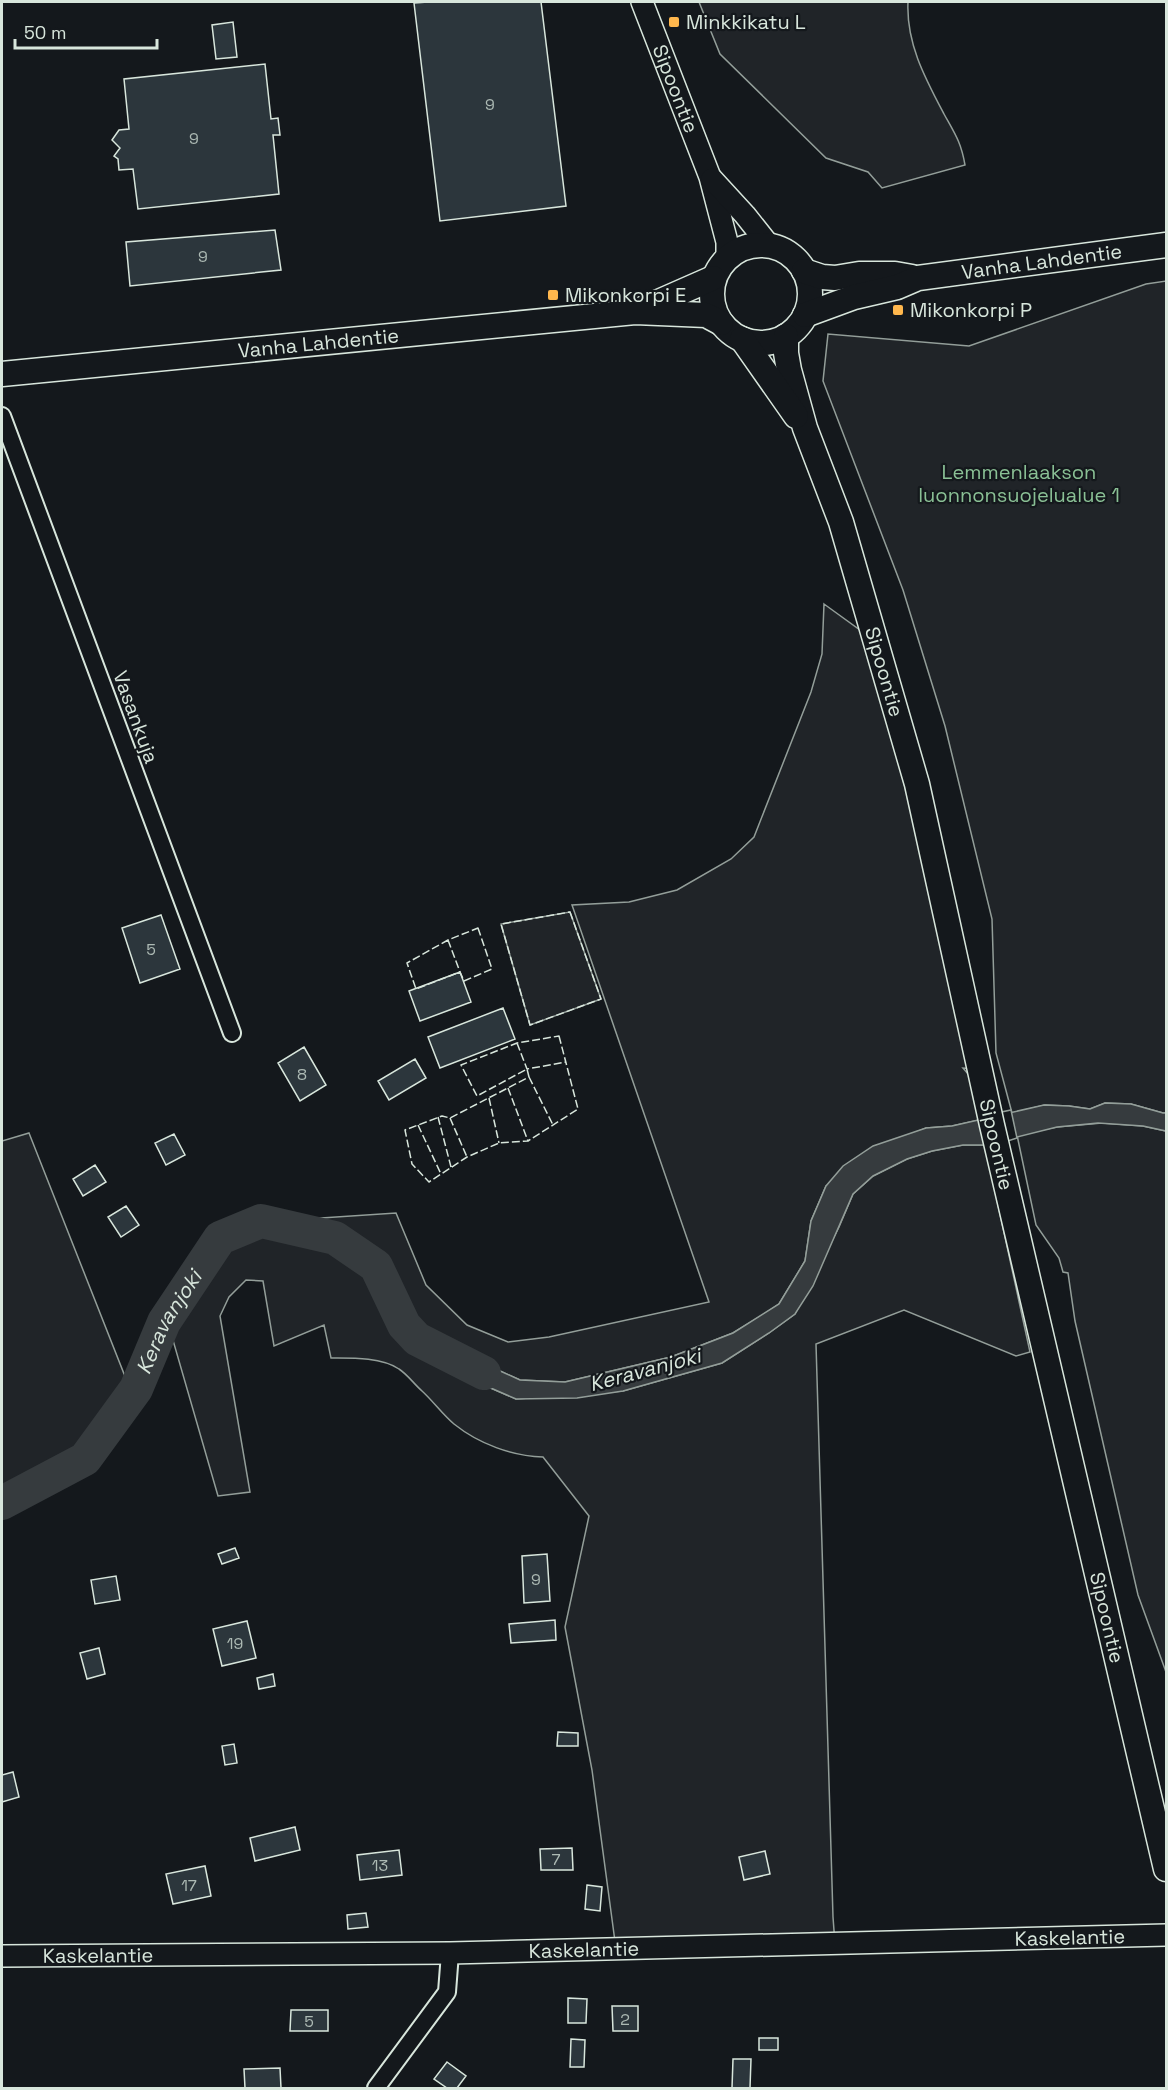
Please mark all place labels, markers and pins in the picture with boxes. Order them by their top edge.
place label: Minkkikatu L [686,9,806,35]
marker: Minkkikatu L [667,15,681,29]
place label: Mikonkorpi E [565,282,686,308]
marker: Mikonkorpi E [546,288,560,302]
place label: Mikonkorpi P [910,297,1032,323]
marker: Mikonkorpi P [891,303,905,317]

